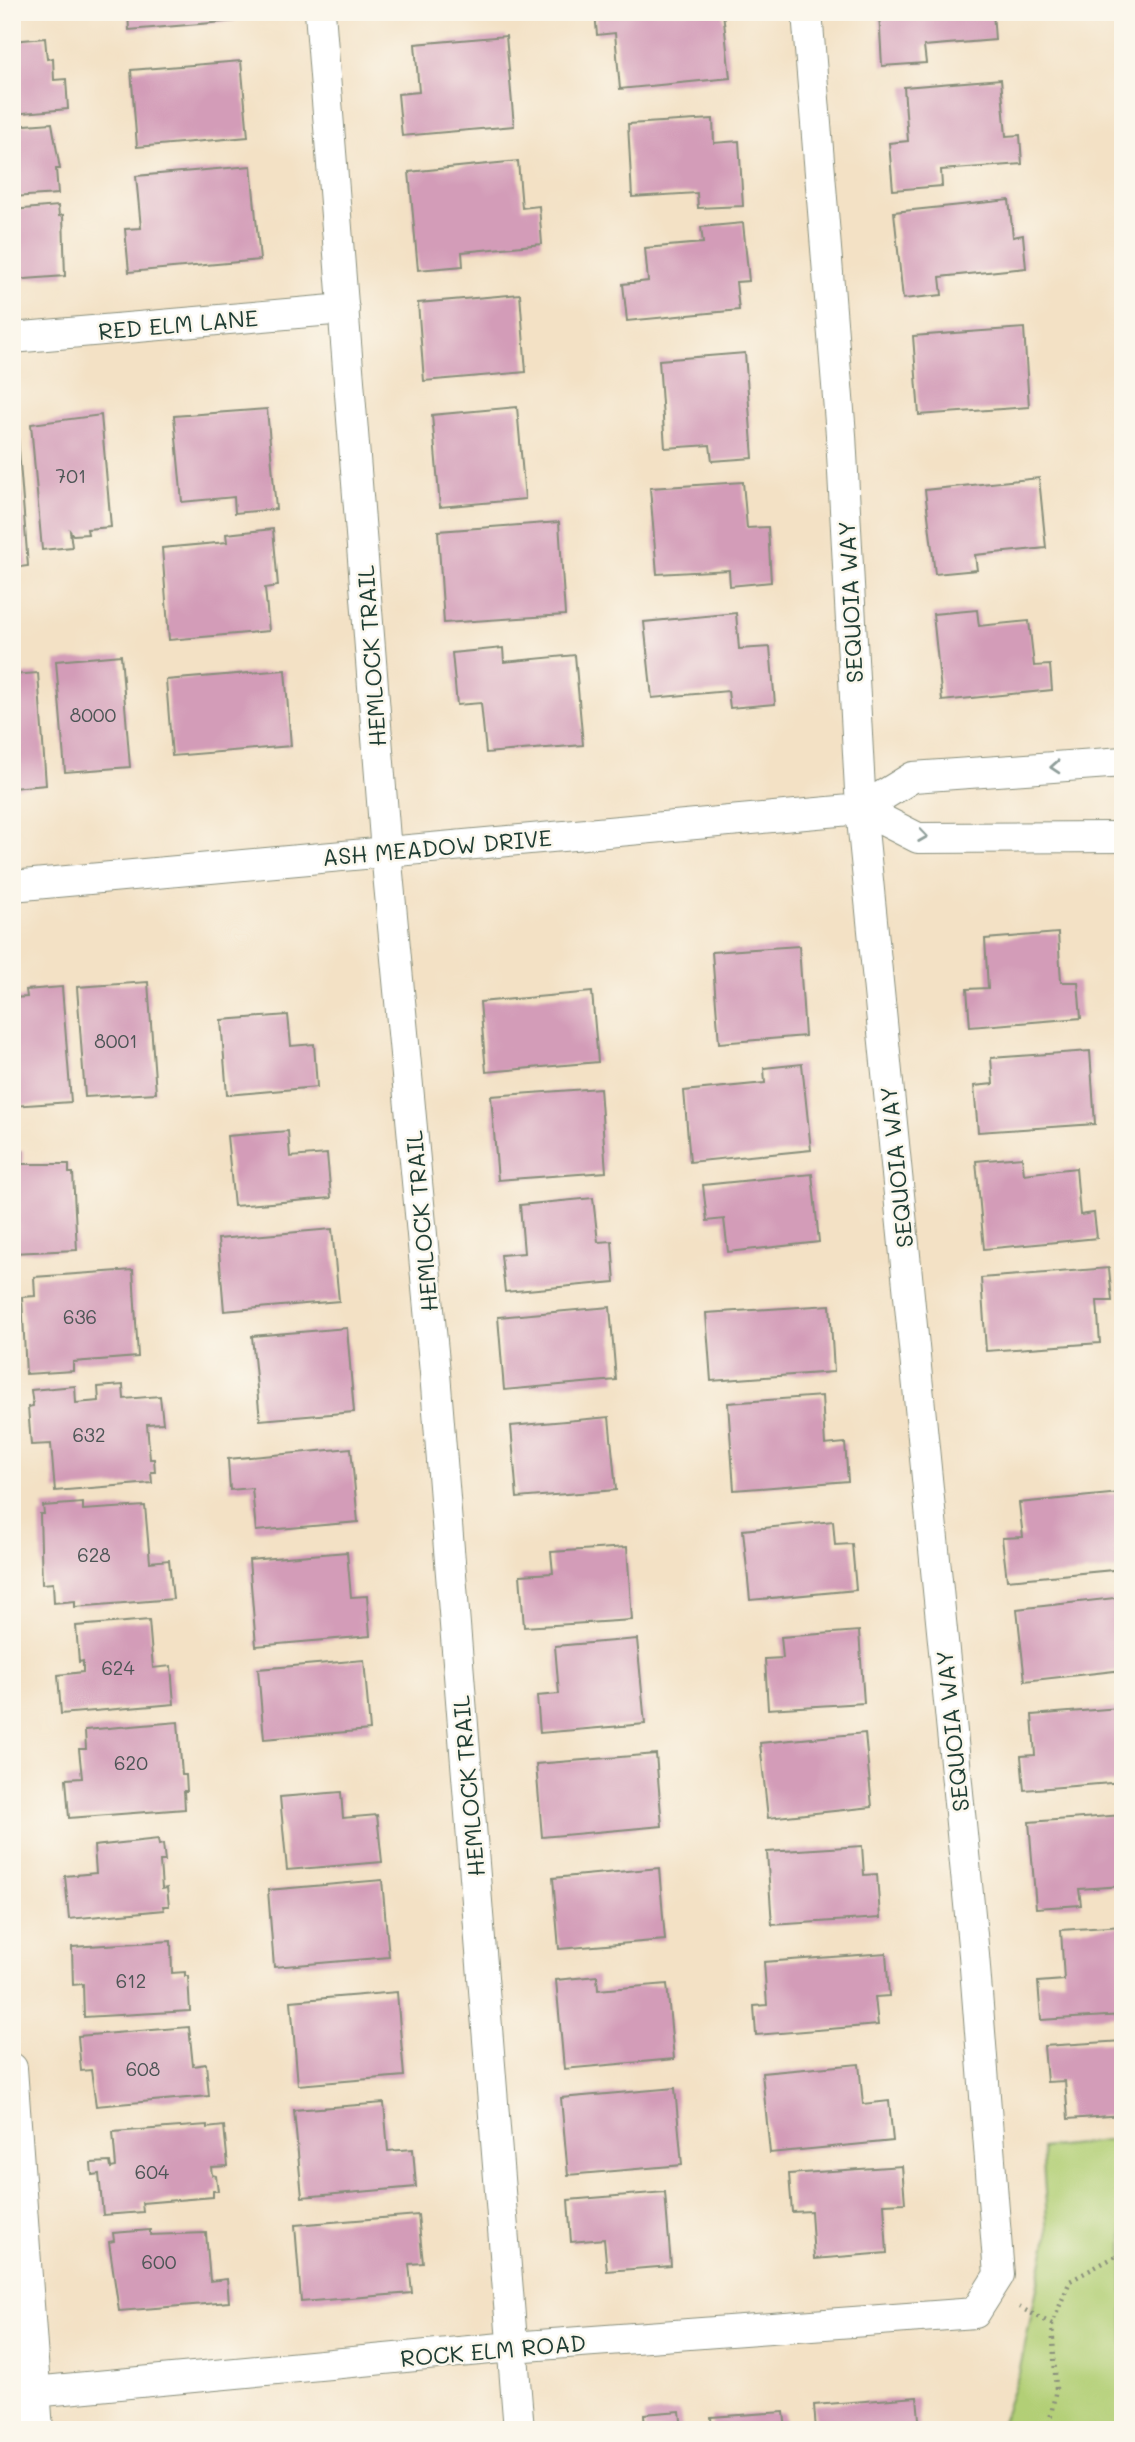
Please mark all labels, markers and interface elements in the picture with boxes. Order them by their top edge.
street label: RED ELM LANE [97,302,259,346]
house number: 701 [56,463,86,488]
street label: SEQUOIA WAY [831,520,869,684]
street label: HEMLOCK TRAIL [350,564,392,748]
house number: 8000 [70,702,117,727]
one-way arrow [1049,759,1060,774]
street label: ASH MEADOW DRIVE [321,822,553,872]
one-way arrow [917,828,929,843]
house number: 8001 [94,1028,138,1053]
street label: SEQUOIA WAY [873,1085,919,1249]
street label: HEMLOCK TRAIL [398,1129,444,1313]
house number: 636 [63,1304,97,1329]
house number: 632 [72,1422,106,1447]
house number: 628 [77,1542,111,1567]
street label: SEQUOIA WAY [929,1649,975,1813]
house number: 624 [101,1655,135,1680]
street label: HEMLOCK TRAIL [445,1694,491,1878]
house number: 620 [114,1750,148,1775]
house number: 612 [116,1968,146,1993]
house number: 608 [126,2056,160,2081]
house number: 604 [135,2159,169,2184]
house number: 600 [142,2249,177,2274]
street label: ROCK ELM ROAD [399,2327,587,2373]

